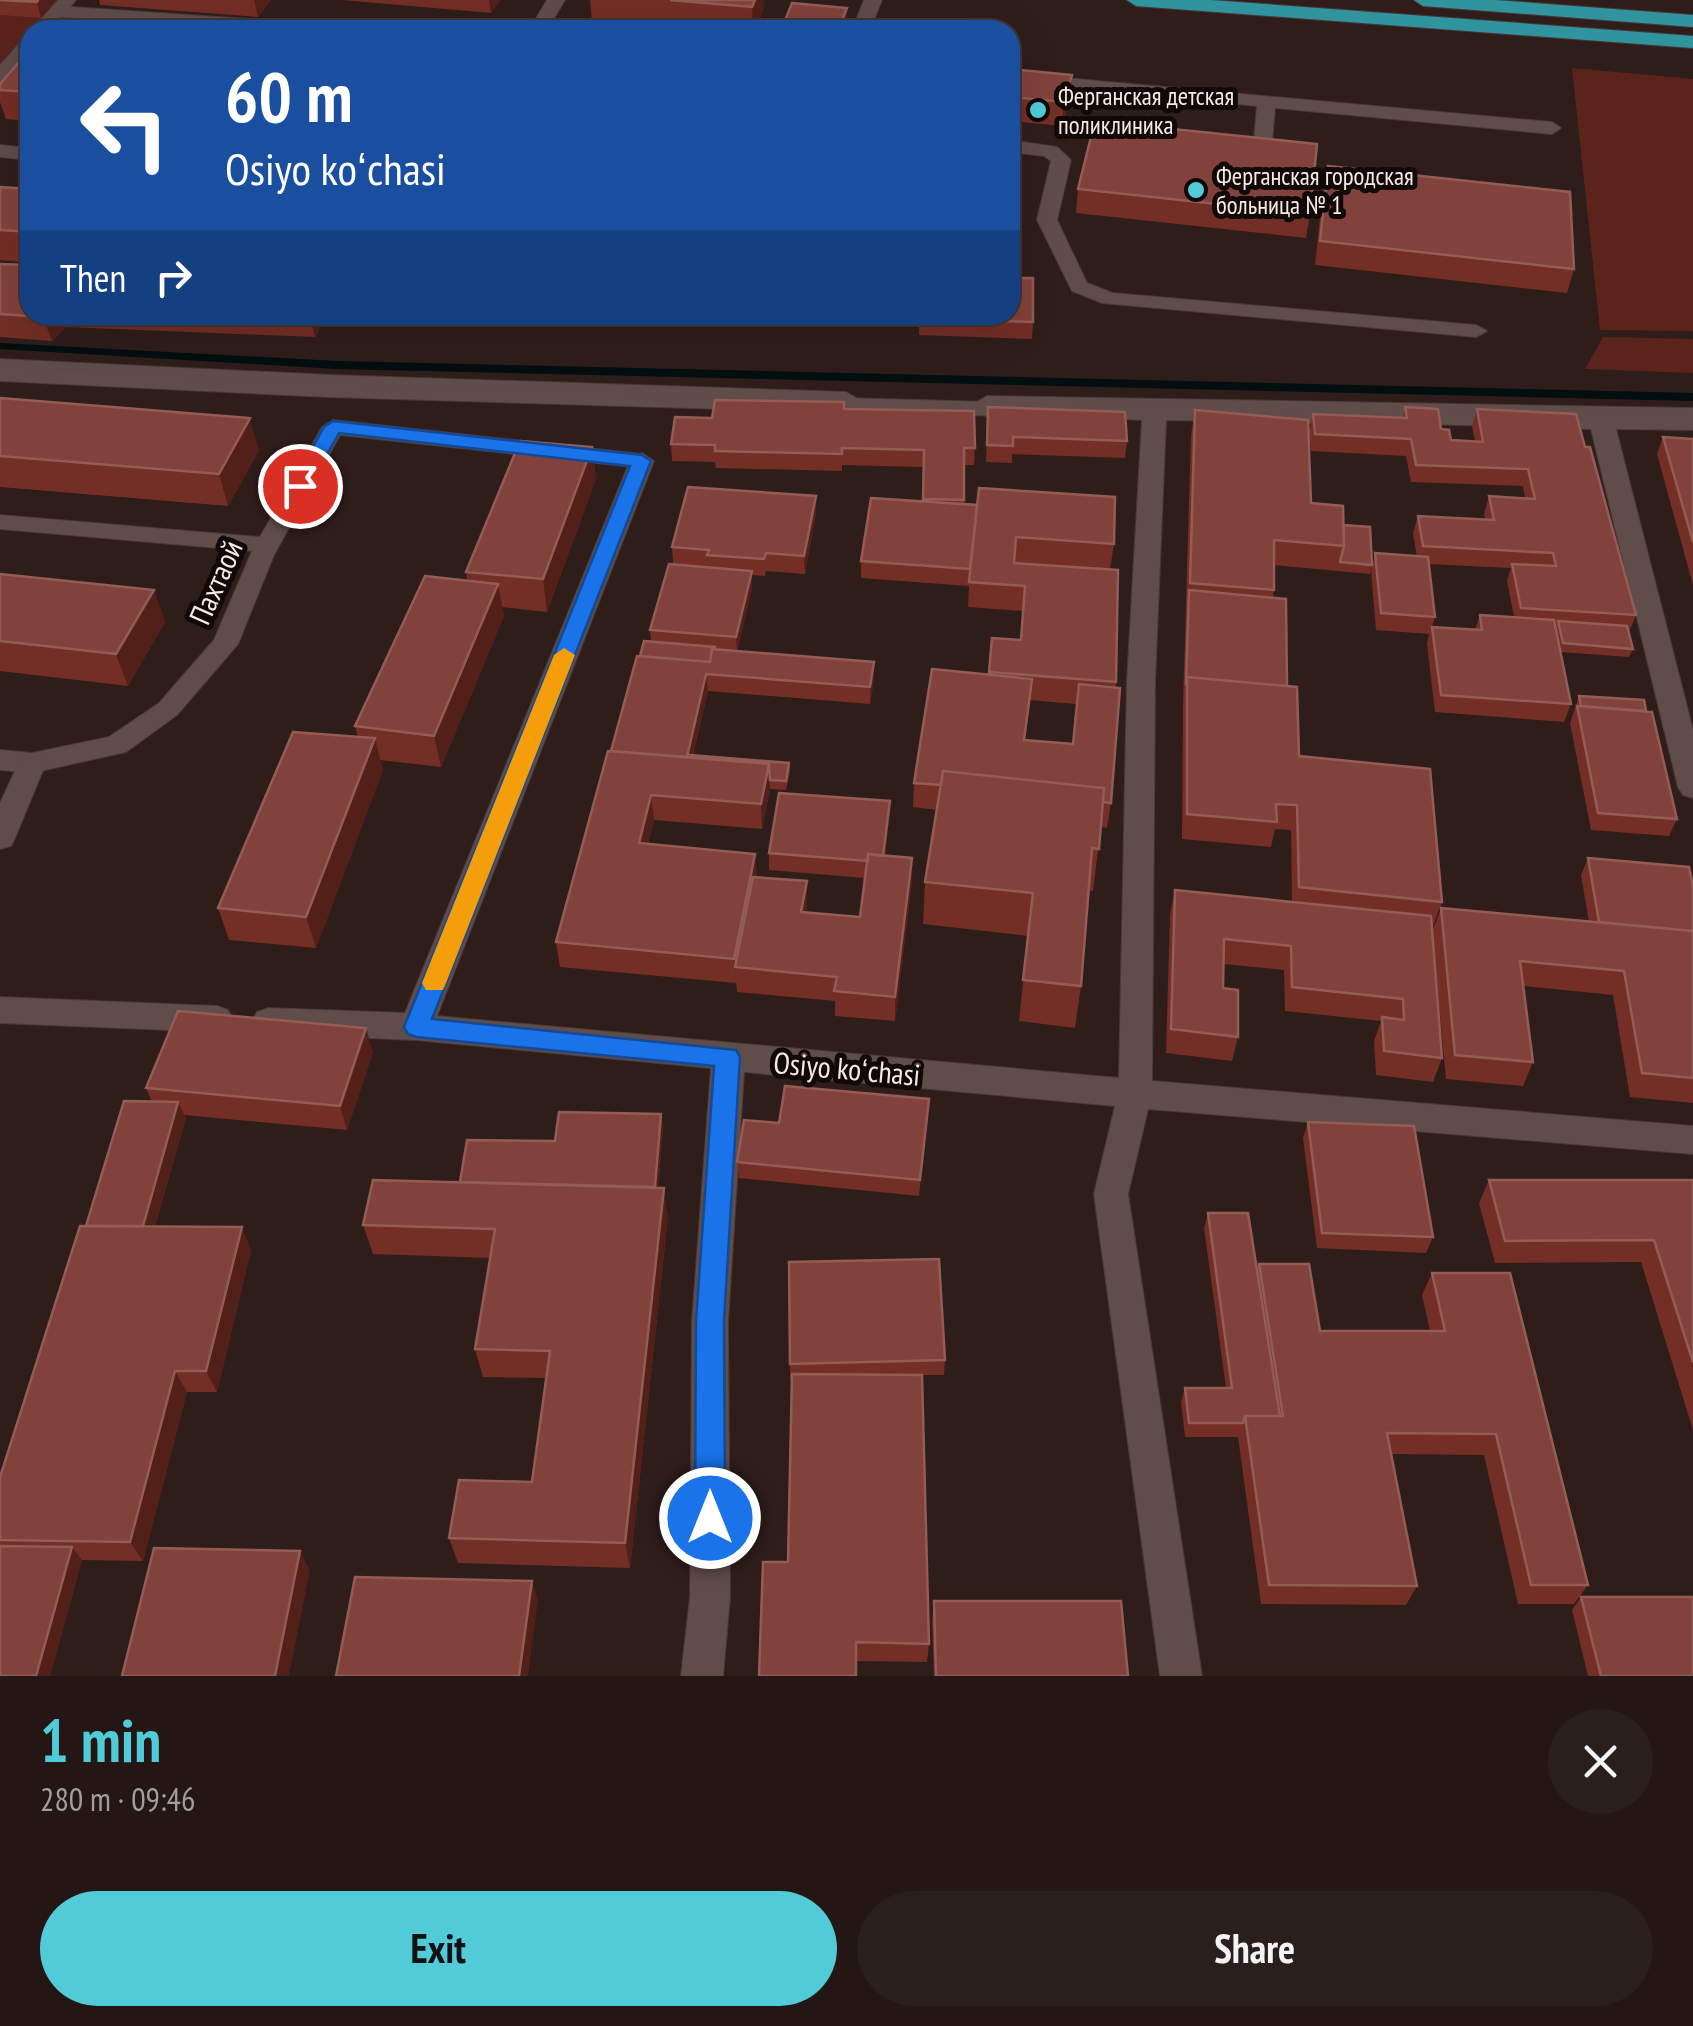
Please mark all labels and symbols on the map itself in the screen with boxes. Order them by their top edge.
place label: Ферганская детская поликлиника [1058,80,1234,141]
marker: Ферганская детская поликлиника [1027,99,1049,121]
place label: Ферганская городская больница № 1 [1216,160,1414,221]
marker: Ферганская городская больница № 1 [1185,179,1207,201]
pin [258,444,343,529]
street label: Пахтаой [179,534,251,630]
street label: Osiyo koʻchasi [772,1042,922,1094]
position arrow [658,1466,762,1570]

